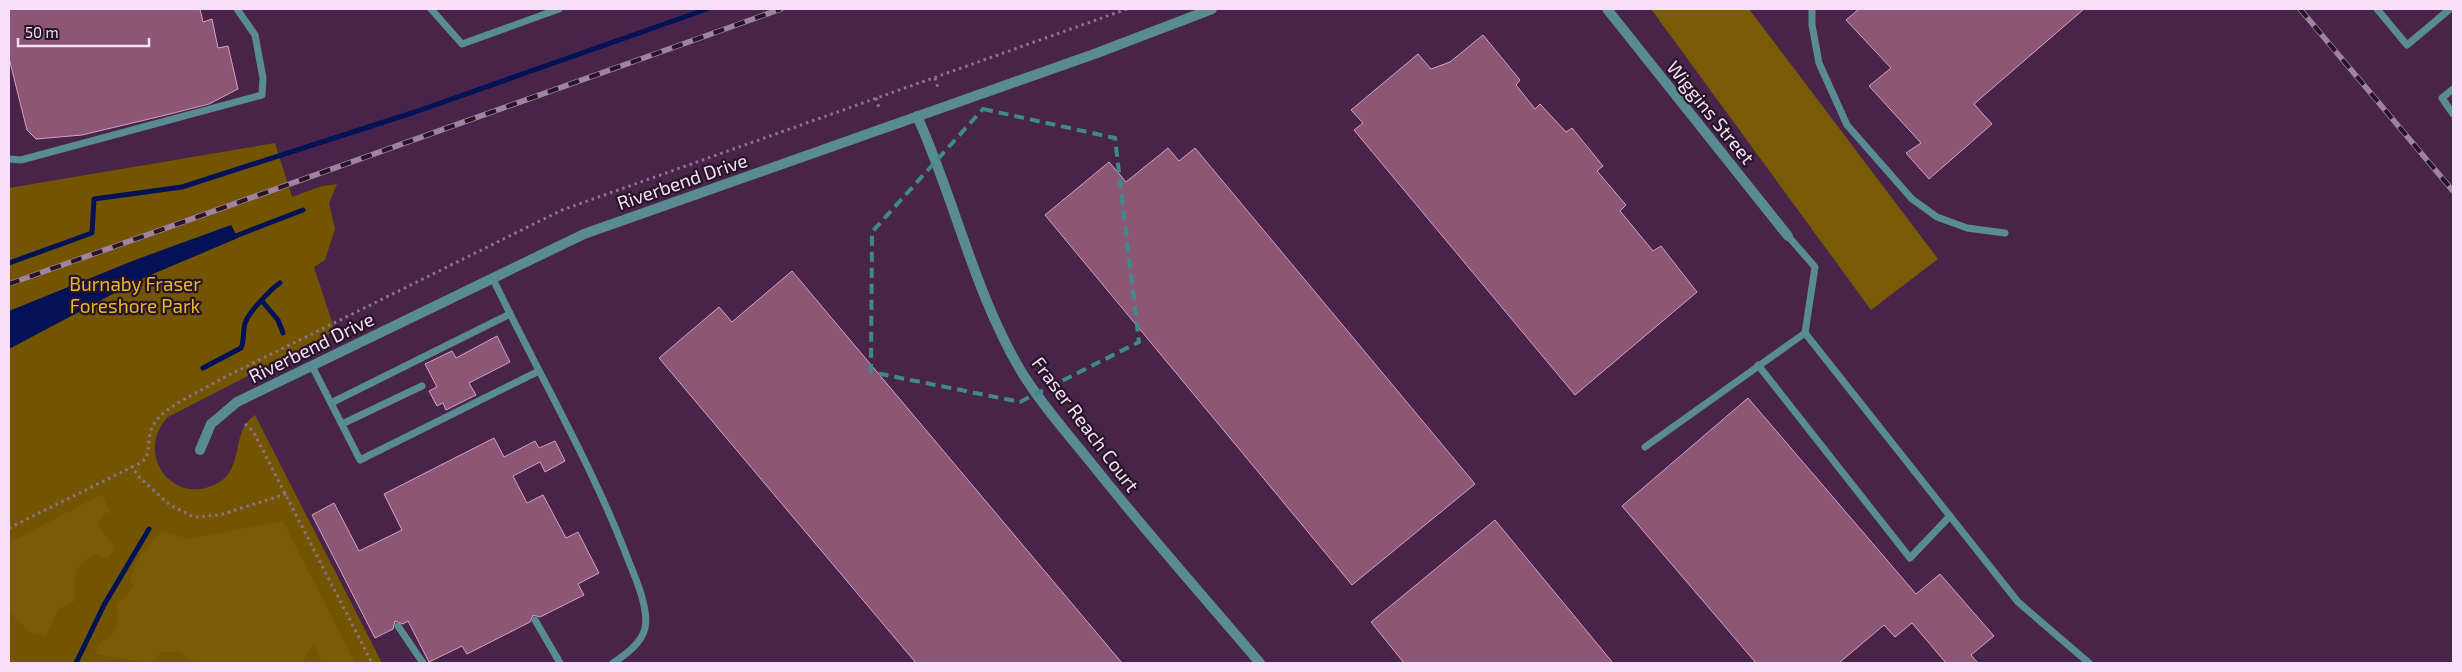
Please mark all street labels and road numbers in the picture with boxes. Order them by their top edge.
street label: Wiggins Street [1662,56,1760,168]
street label: Riverbend Drive [614,148,750,214]
street label: Riverbend Drive [245,307,377,387]
street label: Fraser Reach Court [1028,352,1144,496]

